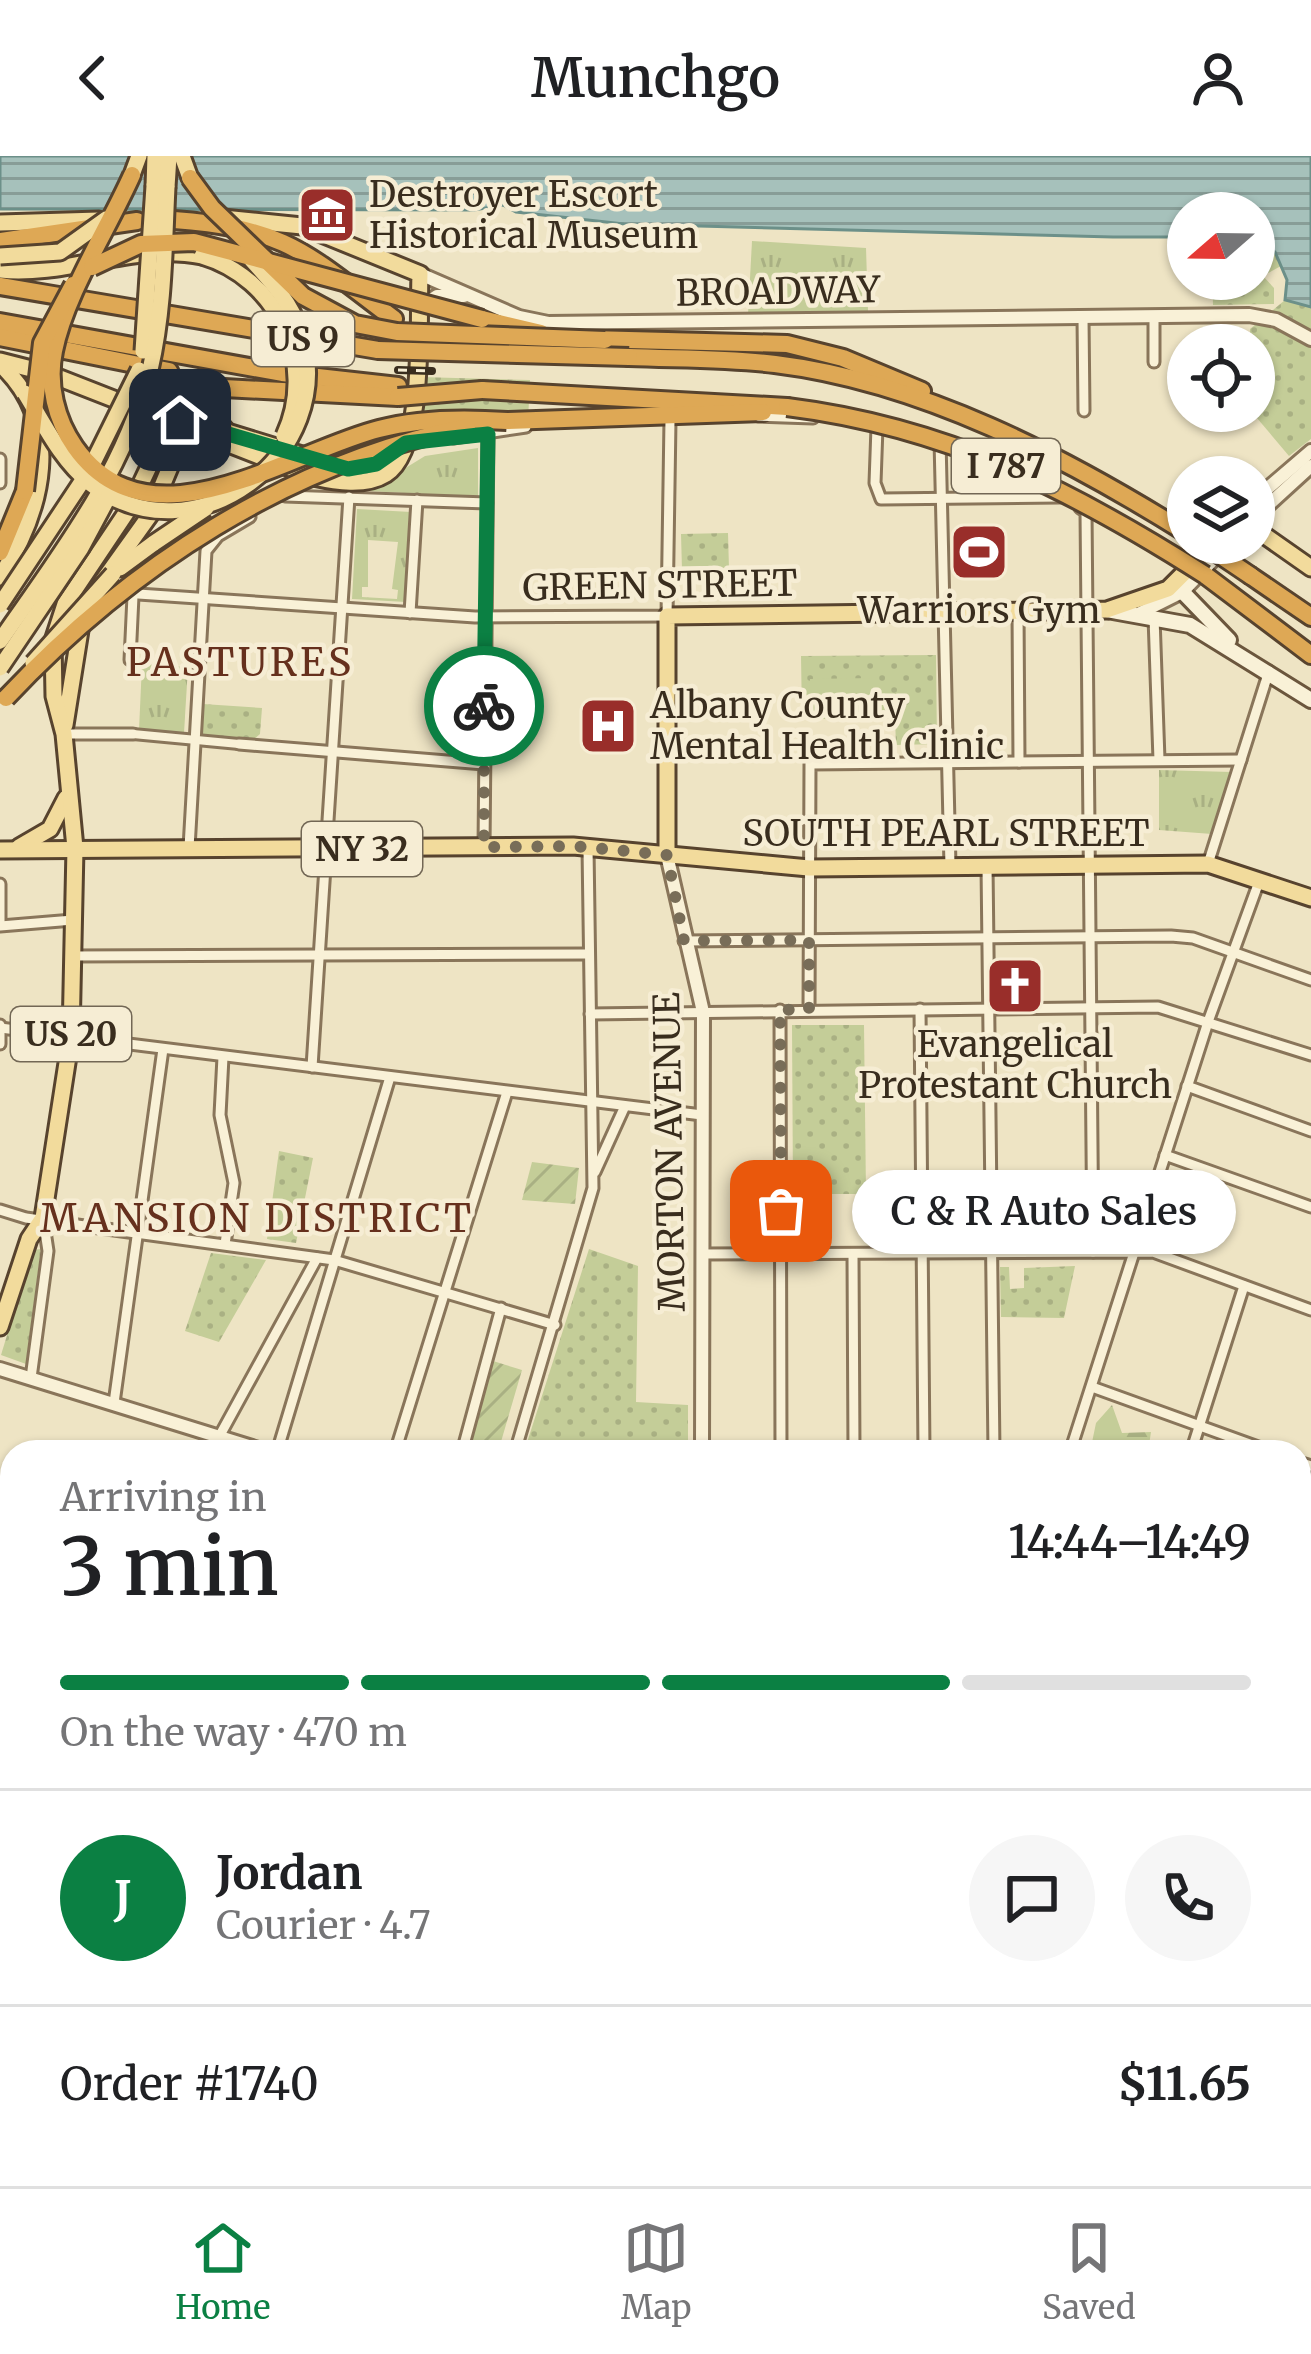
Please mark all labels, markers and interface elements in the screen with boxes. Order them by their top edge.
text: Munchgo [531,44,780,112]
icon: back [60,45,126,111]
icon: person [1185,45,1251,111]
place label: Destroyer Escort Historical Museum [369,172,698,258]
museum icon: Destroyer Escort Historical Museum [296,184,358,246]
north arrow [1167,192,1275,300]
map controls [1167,192,1275,564]
street label: BROADWAY [675,267,882,316]
road number: US 9 [252,312,354,366]
button: locate [1167,324,1275,432]
pin [129,369,231,471]
icon: home [147,387,213,453]
road number: I 787 [952,439,1060,493]
button: layers [1167,456,1275,564]
sports icon: Warriors Gym [948,521,1010,583]
street label: GREEN STREET [522,561,798,610]
place label: Warriors Gym [857,588,1101,633]
district label: PASTURES [126,638,354,687]
courier [424,646,544,766]
icon: bike [451,673,517,739]
place label: Albany County Mental Health Clinic [649,683,1004,769]
hospital icon: Albany County Mental Health Clinic [577,695,639,757]
street label: SOUTH PEARL STREET [742,811,1150,856]
road number: NY 32 [302,822,422,876]
church icon: Evangelical Protestant Church [984,955,1046,1017]
street label: MORTON AVENUE [644,992,695,1312]
road number: US 20 [11,1007,131,1061]
place label: Evangelical Protestant Church [858,1022,1172,1108]
pin [730,1160,832,1262]
callout: C & R Auto Sales [853,1169,1237,1253]
icon: bag [748,1178,814,1244]
text: C & R Auto Sales [891,1187,1197,1236]
district label: MANSION DISTRICT [40,1194,474,1243]
text: Arriving in [60,1473,267,1522]
text: 14:44–14:49 [1008,1514,1251,1570]
text: 3 min [60,1518,279,1616]
text: On the way · 470 m [60,1708,407,1757]
button: chat [969,1835,1095,1961]
button: phone [1125,1835,1251,1961]
text: Jordan [216,1845,363,1901]
text: J [114,1870,132,1926]
text: Courier · 4.7 [216,1901,431,1950]
text: Order #1740 [60,2056,319,2112]
text: $11.65 [1118,2056,1251,2112]
tab: Home [175,2215,270,2328]
tab: Map [621,2215,691,2328]
tab: Saved [1042,2215,1136,2328]

